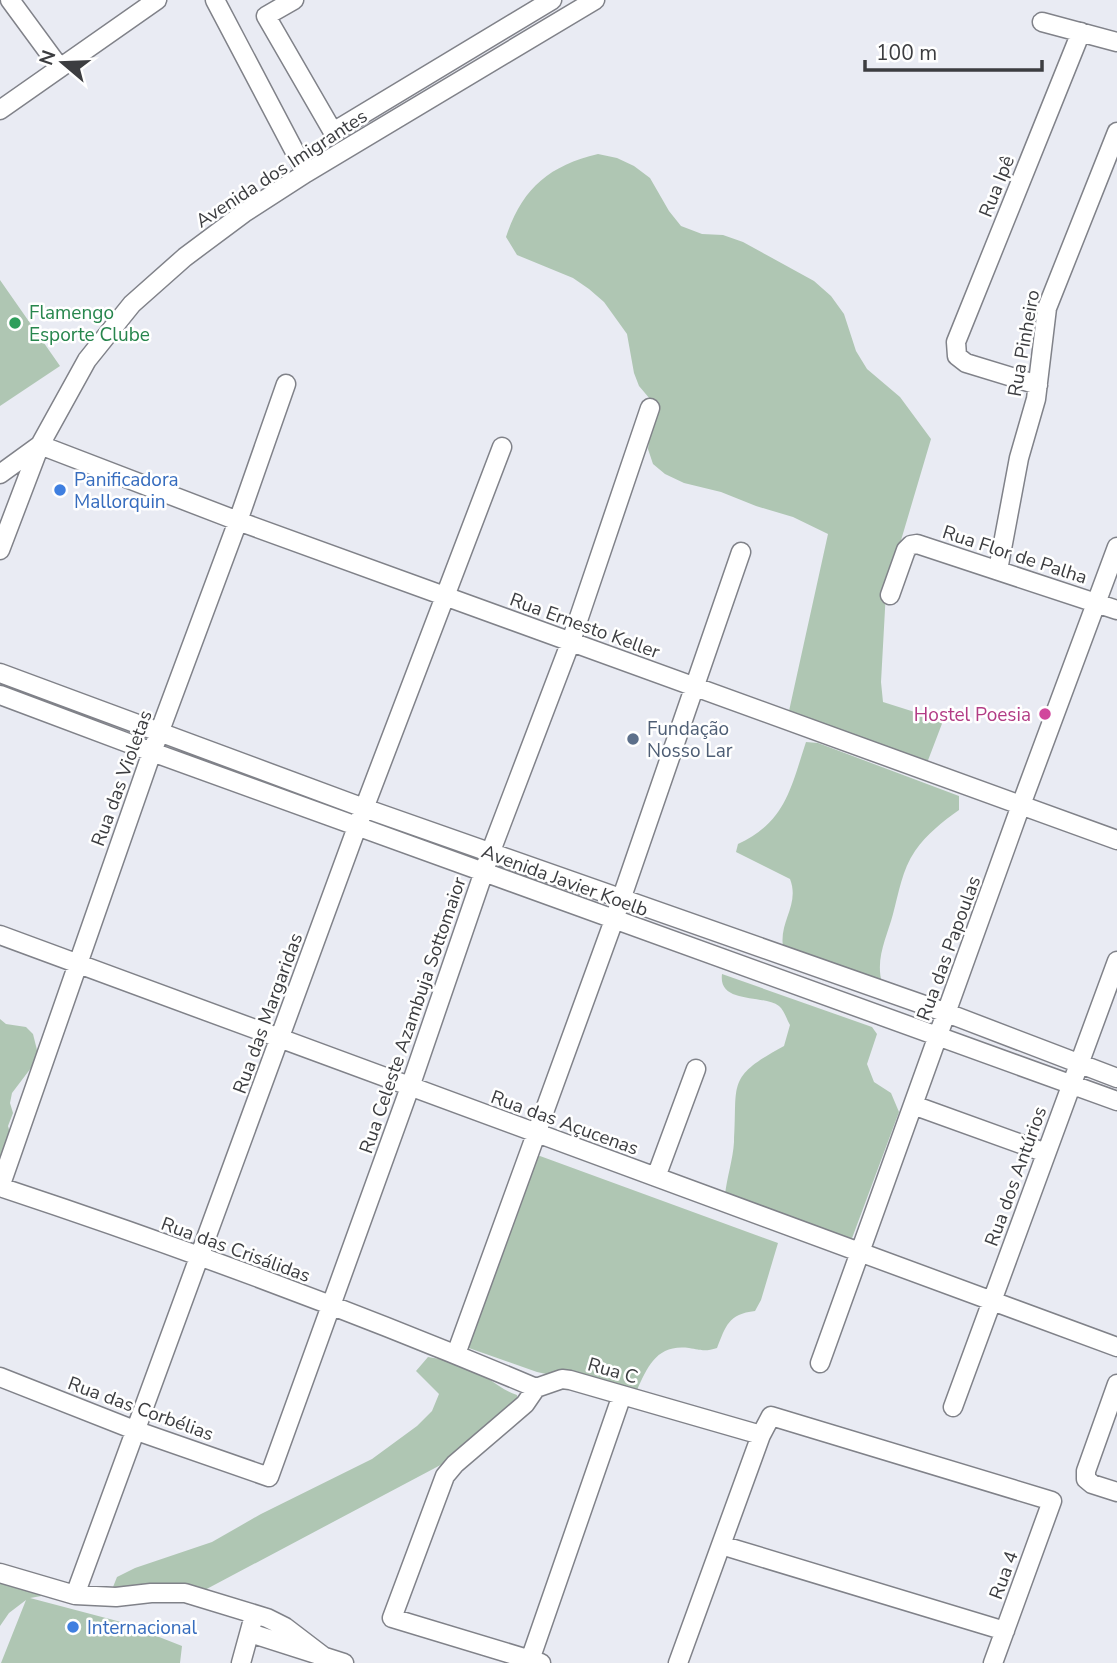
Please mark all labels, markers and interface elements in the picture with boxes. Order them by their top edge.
north arrow [28,28,98,98]
scale bar [865,28,1042,72]
text: 100 m [876,39,937,67]
text: N [33,47,62,69]
street label: Avenida dos Imigrantes [191,103,373,234]
street label: Rua Ipê [973,152,1021,221]
street label: Rua Pinheiro [1002,288,1046,399]
place label: Flamengo Esporte Clube [29,300,150,348]
marker: Flamengo Esporte Clube [7,315,23,331]
place label: Panificadora Mallorquin [74,467,179,515]
marker: Panificadora Mallorquin [52,482,68,498]
street label: Rua Flor de Palha [939,519,1090,591]
street label: Rua Ernesto Keller [506,587,664,665]
place label: Hostel Poesia [914,702,1031,728]
marker: Hostel Poesia [1037,706,1053,722]
street label: Rua das Violetas [85,707,159,850]
place label: Fundação Nosso Lar [647,716,733,764]
marker: Fundação Nosso Lar [625,731,641,747]
street label: Avenida Javier Koelb [478,839,652,923]
street label: Rua das Papoulas [911,872,987,1024]
street label: Rua Celeste Azambuja Sottomaior [353,874,473,1157]
street label: Rua das Margaridas [227,929,309,1097]
street label: Rua das Açucenas [487,1084,642,1162]
street label: Rua dos Antúrios [979,1103,1053,1250]
street label: Rua das Crisálidas [157,1211,314,1289]
street label: Rua C [585,1351,641,1391]
street label: Rua das Corbélias [64,1370,217,1447]
street label: Rua 4 [983,1548,1025,1603]
place label: Internacional [87,1615,198,1641]
marker: Internacional [65,1619,81,1635]

